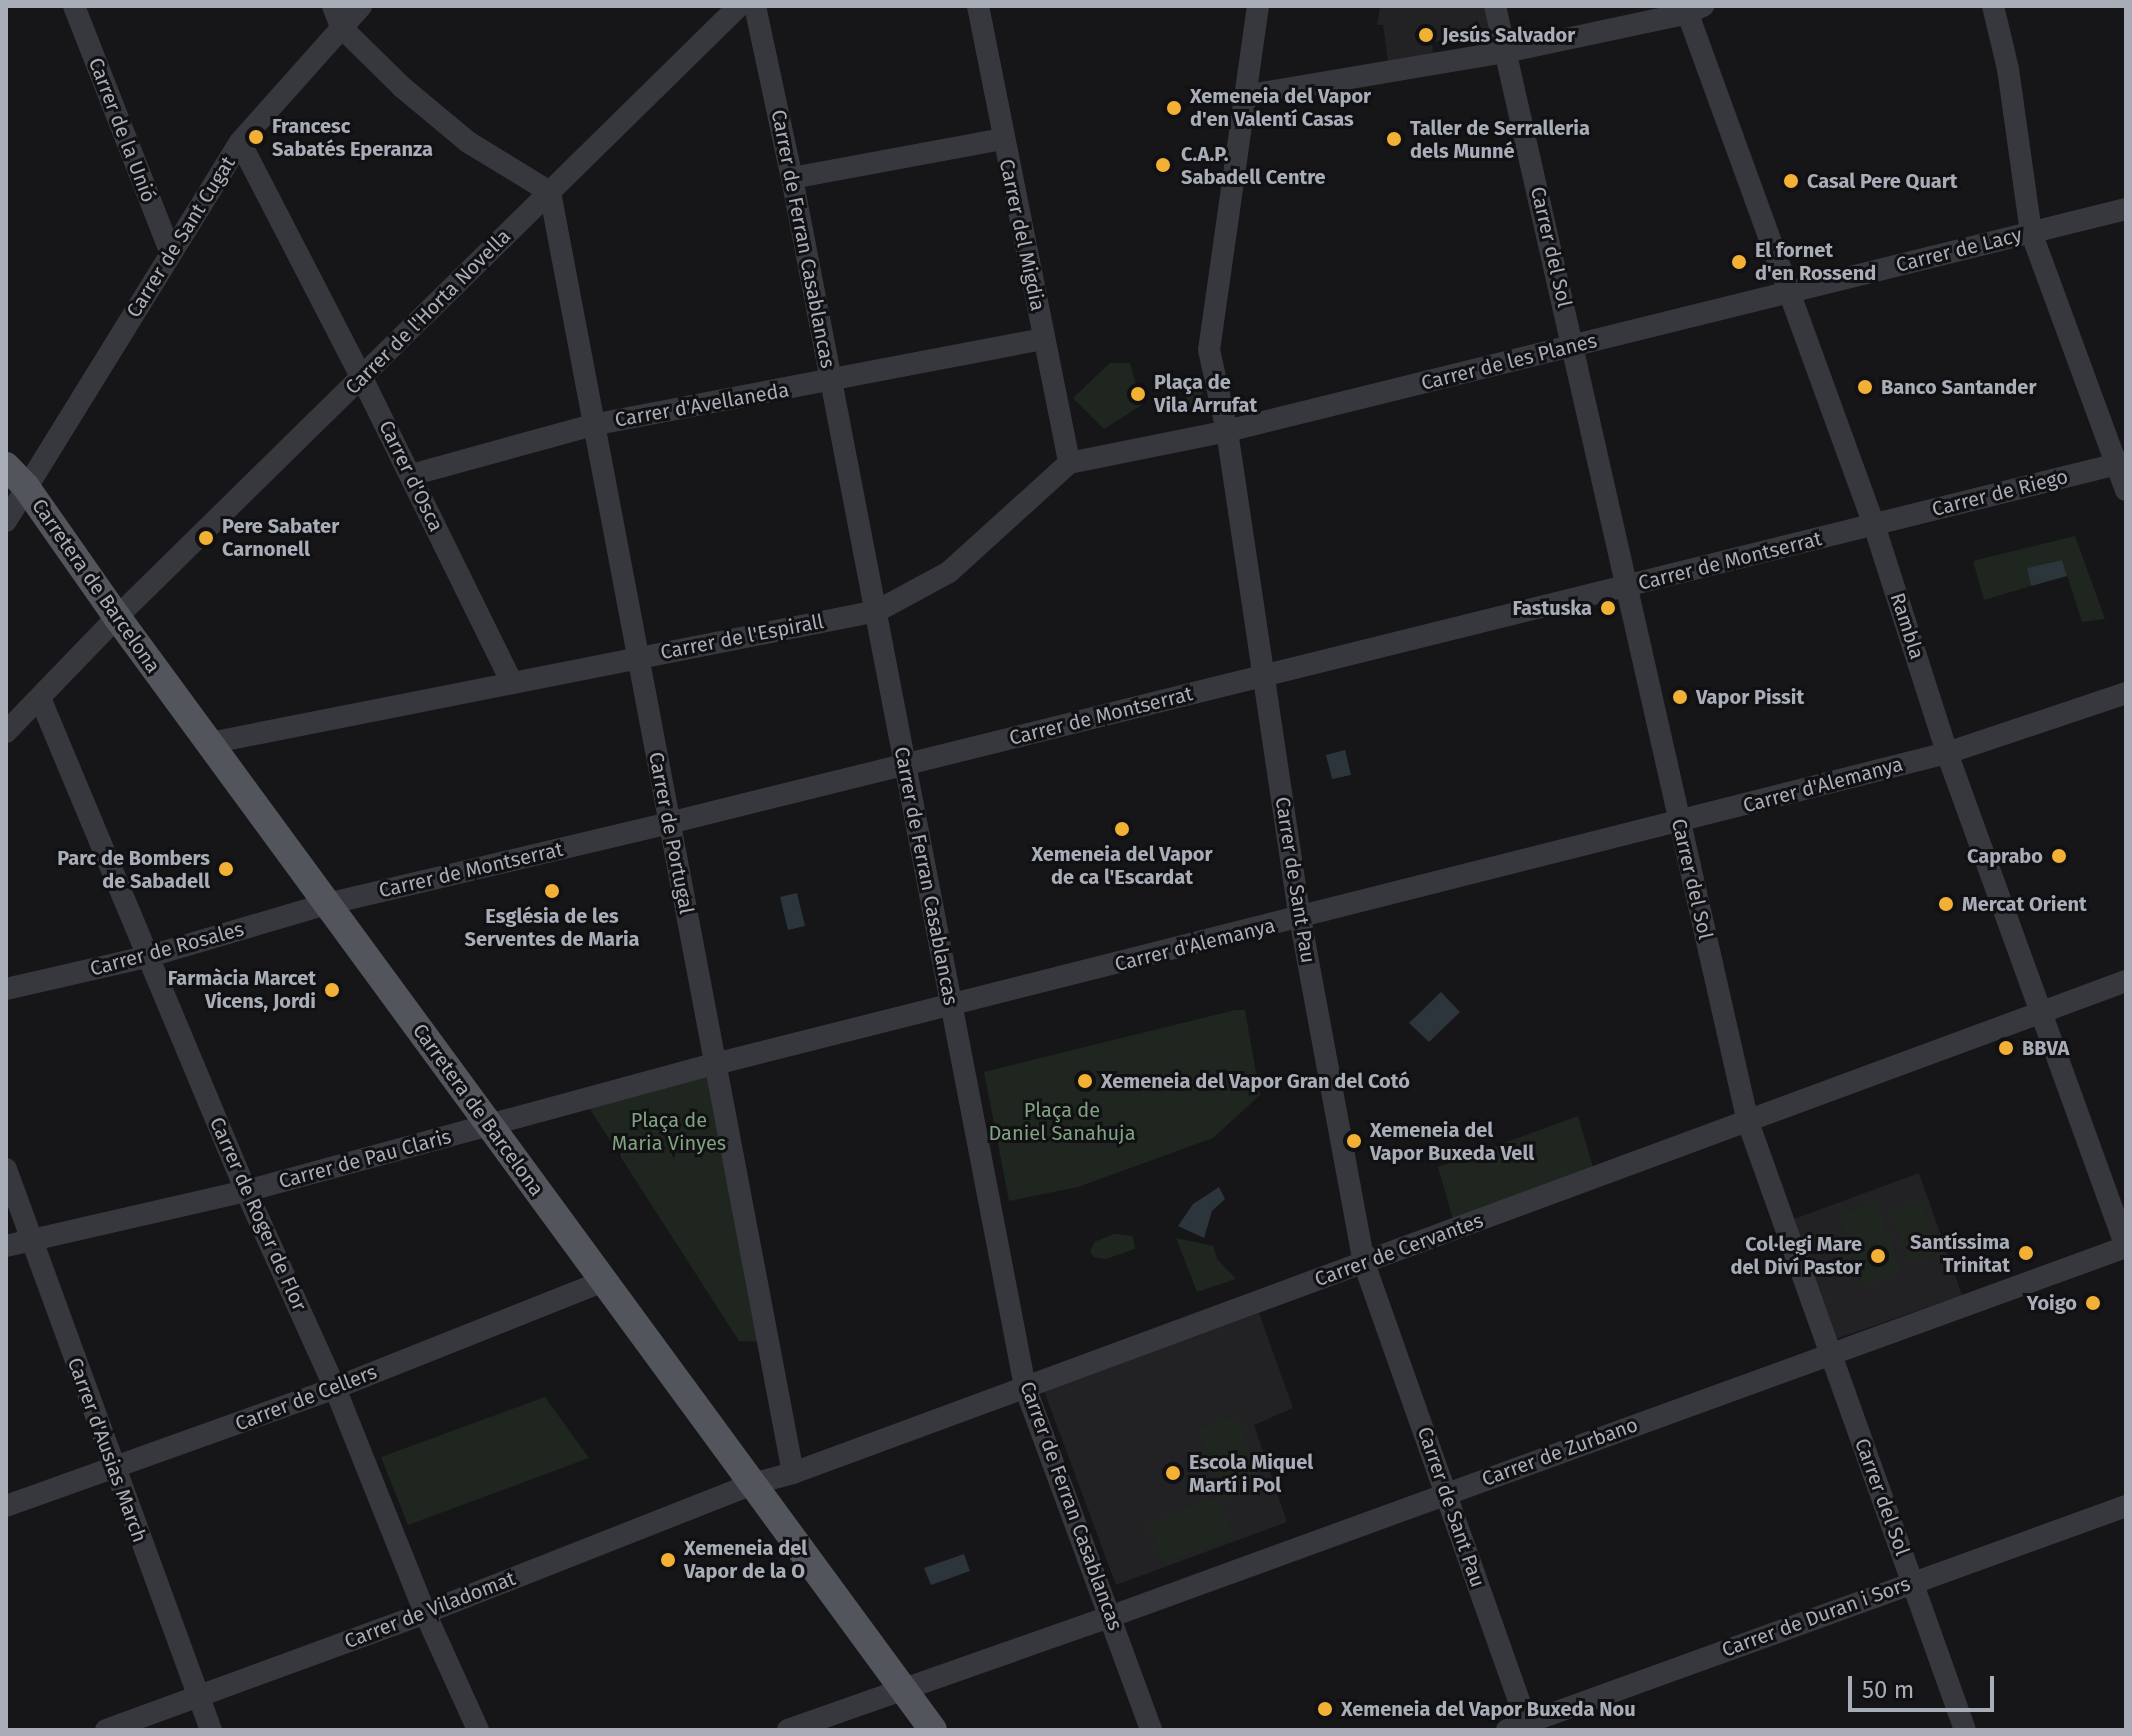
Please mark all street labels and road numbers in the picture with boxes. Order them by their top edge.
street label: Carrer de la Unió [83,54,161,206]
street label: Carrer de Ferran Casablancas [766,108,840,370]
street label: Carrer de Sant Cugat [122,152,240,322]
street label: Carrer del Migdia [994,157,1050,313]
street label: Carrer del Sol [1525,184,1577,310]
street label: Carrer de Lacy [1894,223,2024,277]
street label: Carrer de l'Horta Novella [341,225,515,399]
street label: Carrer de les Planes [1419,329,1599,395]
street label: Carrer d'Avellaneda [613,378,791,432]
street label: Carrer d'Osca [374,417,448,535]
street label: Carrer de Riego [1930,465,2070,521]
street label: Carretera de Barcelona [27,494,165,678]
street label: Carrer de Montserrat [1636,527,1824,595]
street label: Rambla [1885,590,1929,662]
street label: Carrer de l'Espirall [658,609,826,665]
street label: Carrer de Montserrat [1007,682,1195,750]
street label: Carrer de Ferran Casablancas [889,745,963,1007]
street label: Carrer de Portugal [644,750,698,916]
street label: Carrer d'Alemanya [1740,752,1906,818]
street label: Carrer de Sant Pau [1270,795,1320,965]
street label: Carrer del Sol [1666,816,1718,942]
street label: Carrer de Montserrat [377,837,565,903]
street label: Carrer d'Alemanya [1112,913,1278,977]
street label: Carrer de Rosales [88,917,246,981]
street label: Carretera de Barcelona [407,1019,549,1201]
street label: Carrer de Roger de Flor [204,1114,312,1314]
street label: Carrer de Pau Claris [276,1124,454,1194]
street label: Carrer de Cervantes [1311,1208,1487,1292]
street label: Carrer d'Ausias March [62,1354,152,1546]
street label: Carrer de Cellers [232,1360,380,1436]
street label: Carrer de Ferran Casablancas [1015,1378,1127,1634]
street label: Carrer de Zurbano [1479,1413,1641,1491]
street label: Carrer de Sant Pau [1412,1424,1490,1590]
street label: Carrer del Sol [1850,1435,1914,1559]
street label: Carrer de Viladomat [341,1566,519,1654]
street label: Carrer de Duran i Sors [1719,1572,1913,1662]

